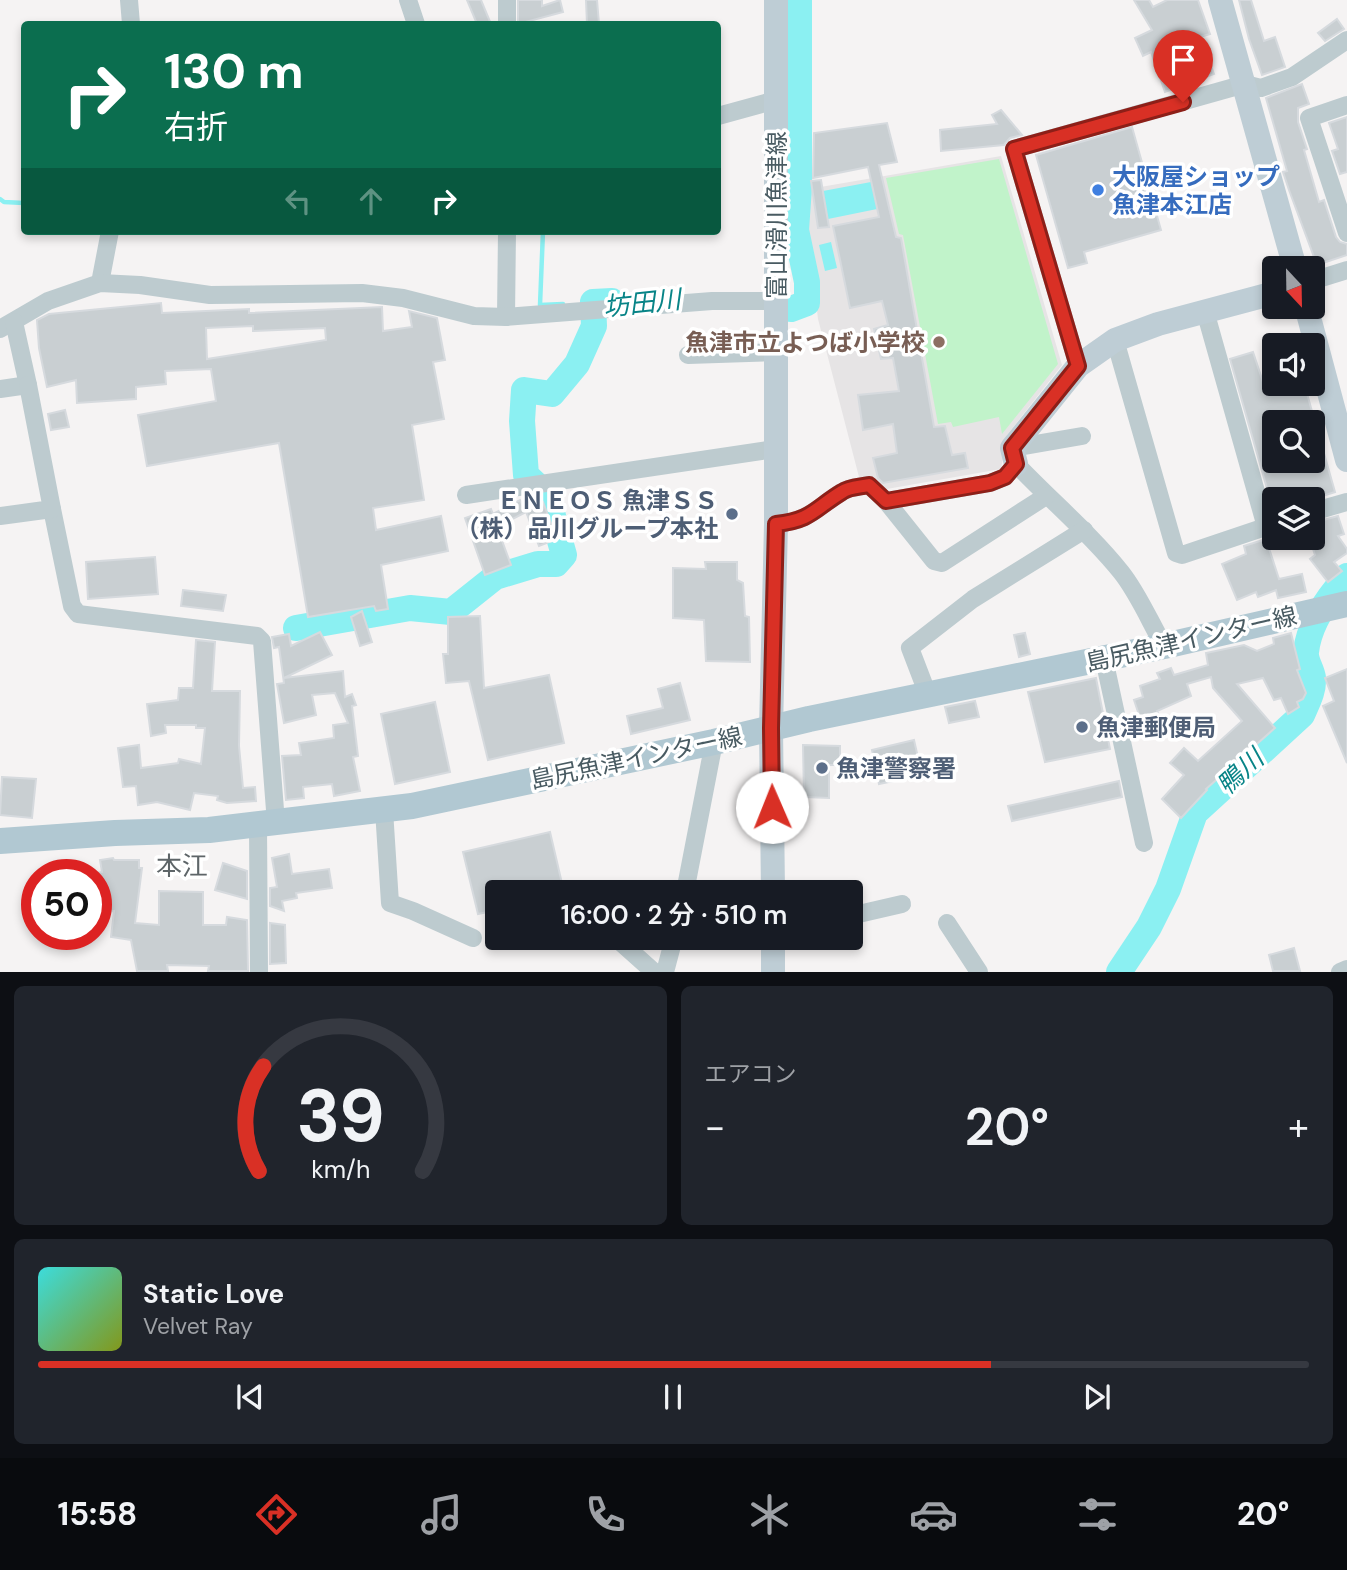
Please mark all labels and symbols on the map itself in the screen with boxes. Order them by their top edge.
pin [1153,30,1213,102]
street label: 富山滑川魚津線 [761,131,792,299]
place label: 大阪屋ショップ 魚津本江店 [1112,161,1280,220]
marker: 大阪屋ショップ 魚津本江店 [1090,182,1106,198]
north arrow [1262,256,1325,318]
water label: 坊田川 [601,282,686,324]
place label: 魚津市立よつば小学校 [685,327,925,358]
marker: 魚津市立よつば小学校 [931,334,947,350]
place label: ＥＮＥＯＳ 魚津ＳＳ （株）品川グループ本社 [455,485,718,544]
marker: ＥＮＥＯＳ 魚津ＳＳ （株）品川グループ本社 [724,506,740,522]
street label: 島尻魚津インター線 [1082,600,1300,678]
place label: 魚津郵便局 [1096,712,1216,743]
marker: 魚津郵便局 [1074,719,1090,735]
street label: 島尻魚津インター線 [527,720,745,796]
water label: 鴨川 [1209,740,1273,802]
place label: 魚津警察署 [836,753,956,784]
marker: 魚津警察署 [814,760,830,776]
position arrow [735,770,809,844]
district label: 本江 [156,849,208,883]
speed limit sign: 50 [21,859,112,950]

